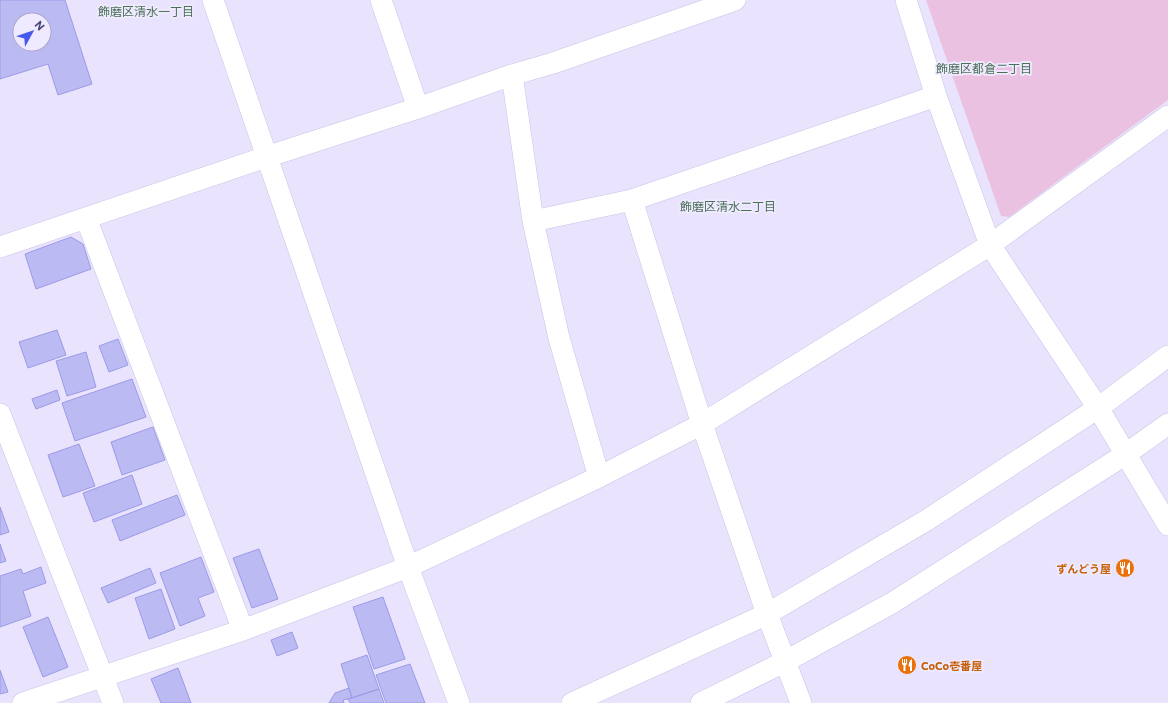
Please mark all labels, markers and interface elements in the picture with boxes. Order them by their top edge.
district label: 飾磨区清水一丁目 [98,4,194,18]
north arrow [12,12,52,52]
text: N [32,18,48,33]
district label: 飾磨区都倉二丁目 [936,61,1032,75]
district label: 飾磨区清水二丁目 [680,199,776,213]
restaurant icon: ずんどう屋 [1114,557,1136,579]
place label: ずんどう屋 [1056,562,1111,575]
restaurant icon: CoCo壱番屋 [896,654,918,676]
place label: CoCo壱番屋 [921,659,982,672]

